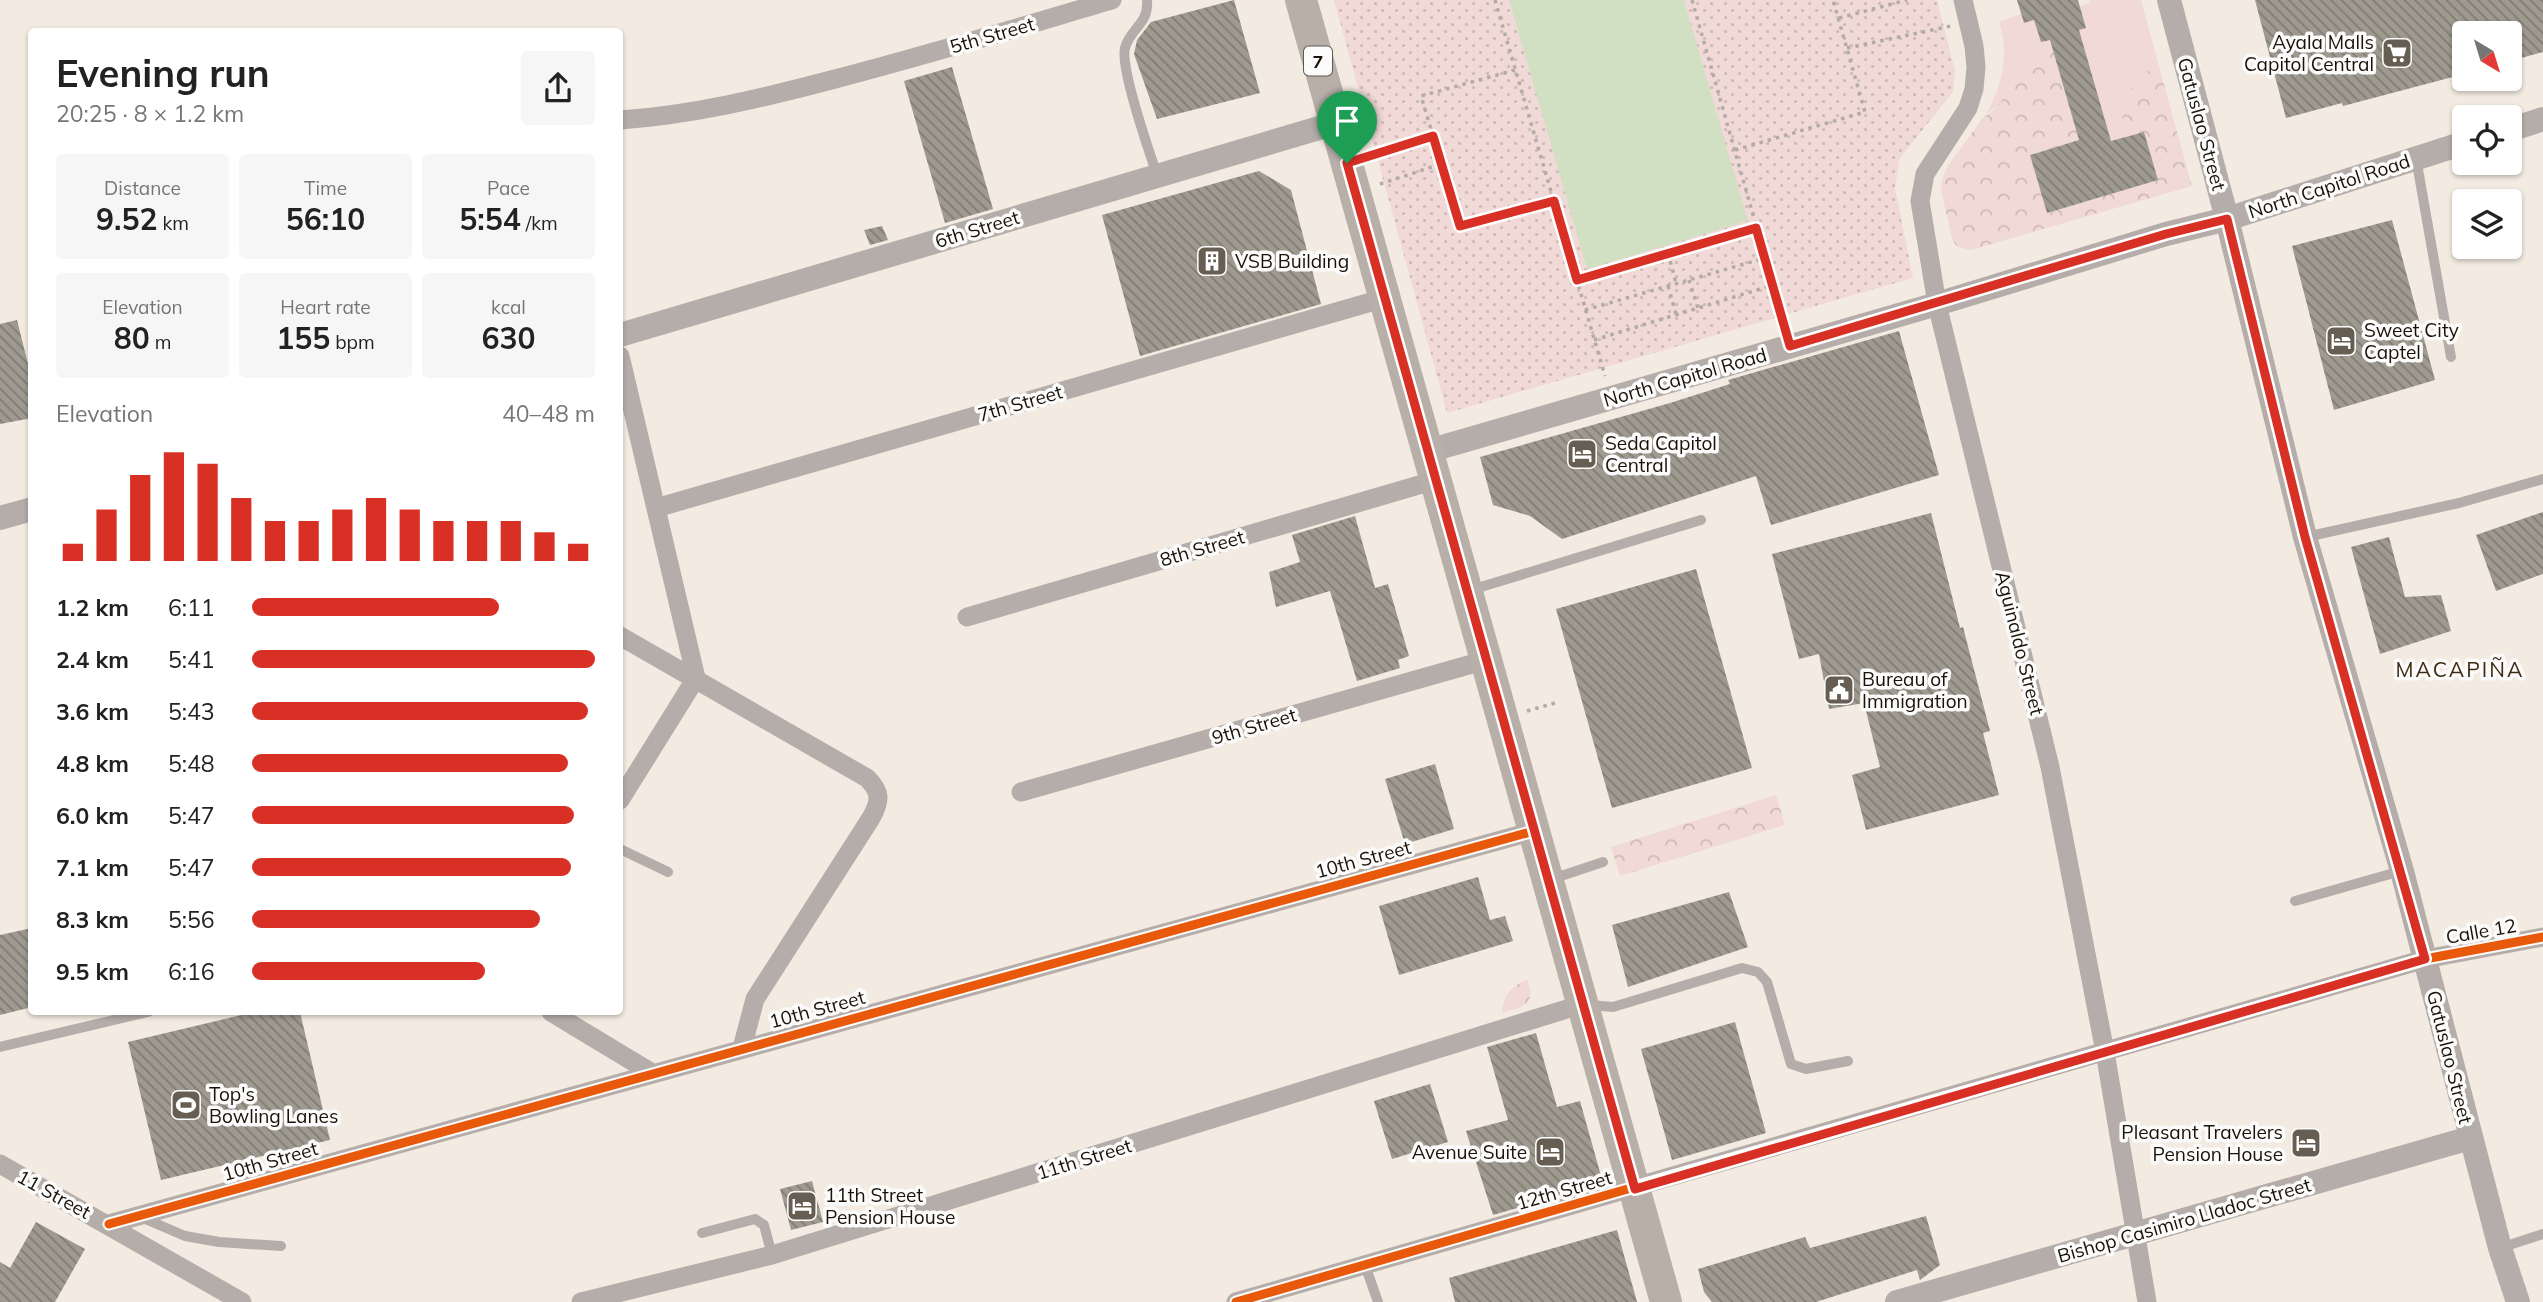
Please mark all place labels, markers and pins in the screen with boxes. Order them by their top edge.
place label: Ayala Malls Capitol Central [2244,30,2374,76]
supermarket icon: Ayala Malls Capitol Central [2380,36,2414,70]
pin [1317,91,1377,163]
building icon: VSB Building [1195,244,1229,278]
place label: VSB Building [1235,249,1349,273]
place label: Sweet City Captel [2364,318,2459,364]
hotel icon: Sweet City Captel [2324,324,2358,358]
place label: Seda Capitol Central [1605,431,1717,477]
hotel icon: Seda Capitol Central [1565,437,1599,471]
place label: Bureau of Immigration [1862,667,1968,713]
public building icon: Bureau of Immigration [1822,673,1856,707]
place label: Top's Bowling Lanes [209,1082,338,1128]
sports icon: Top's Bowling Lanes [169,1088,203,1122]
place label: Pleasant Travelers Pension House [2121,1120,2283,1166]
hotel icon: Pleasant Travelers Pension House [2289,1126,2323,1160]
hotel icon: Avenue Suite [1533,1135,1567,1169]
place label: Avenue Suite [1412,1140,1527,1164]
place label: 11th Street Pension House [825,1183,955,1229]
hotel icon: 11th Street Pension House [785,1189,819,1223]

